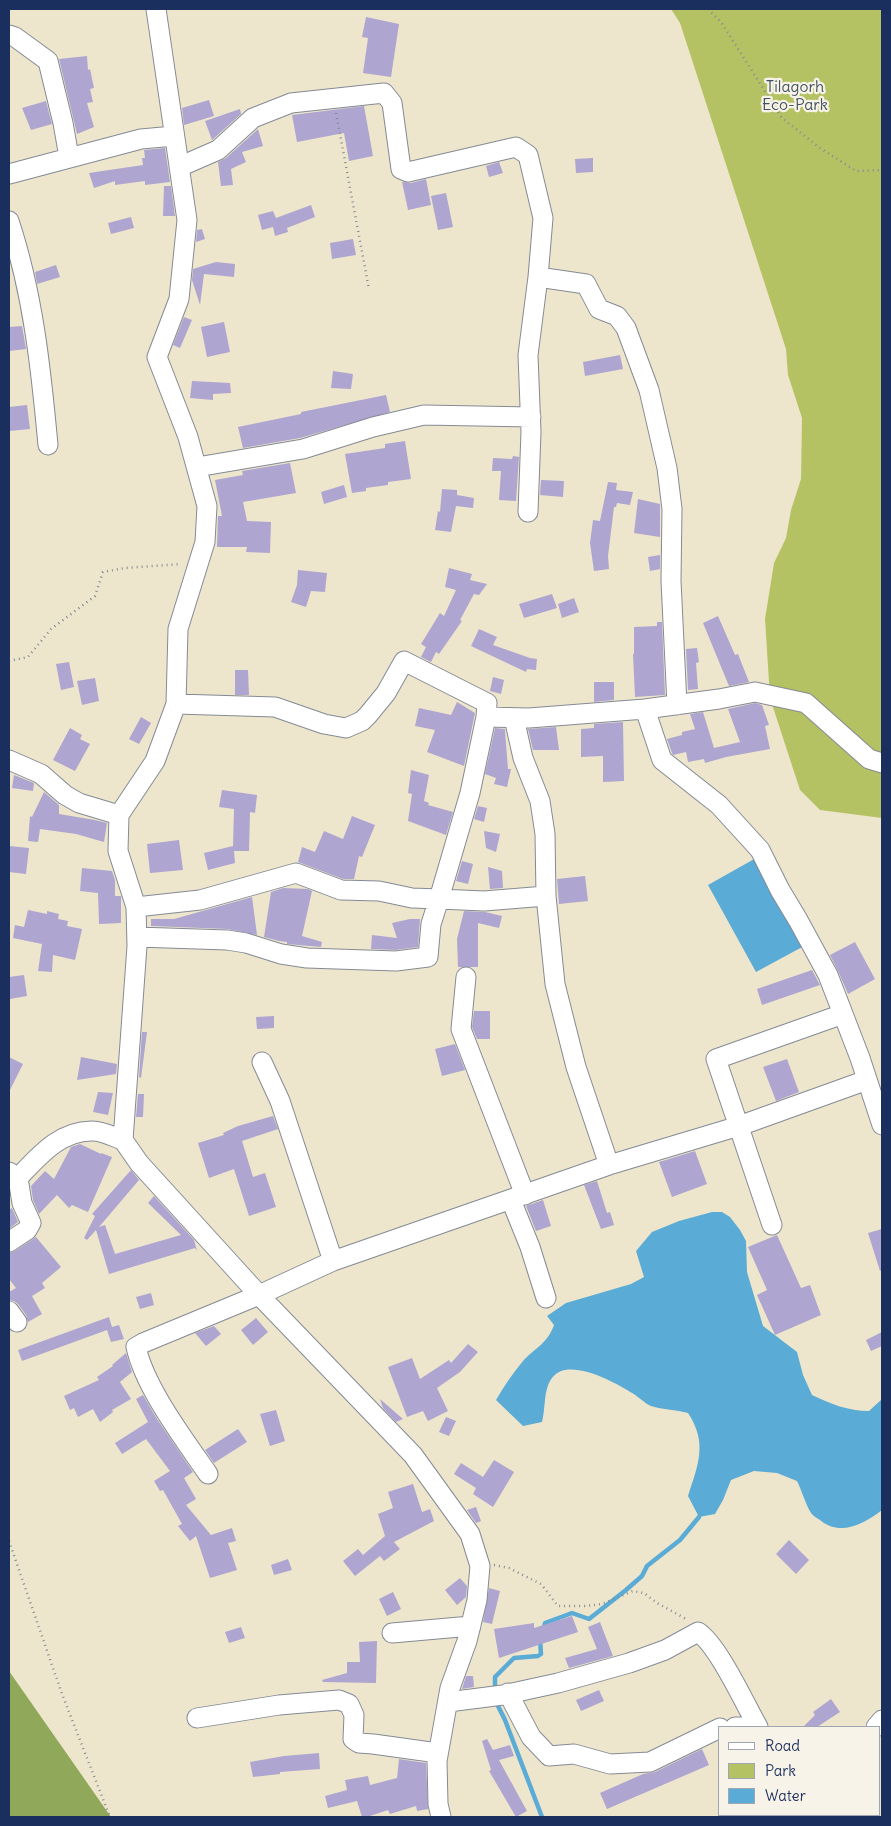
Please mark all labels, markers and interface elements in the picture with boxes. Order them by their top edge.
park label: Tilagorh Eco-Park [762,77,828,115]
legend [718,1726,881,1816]
text: Road [765,1736,800,1755]
text: Park [765,1761,796,1780]
text: Water [765,1786,806,1805]

